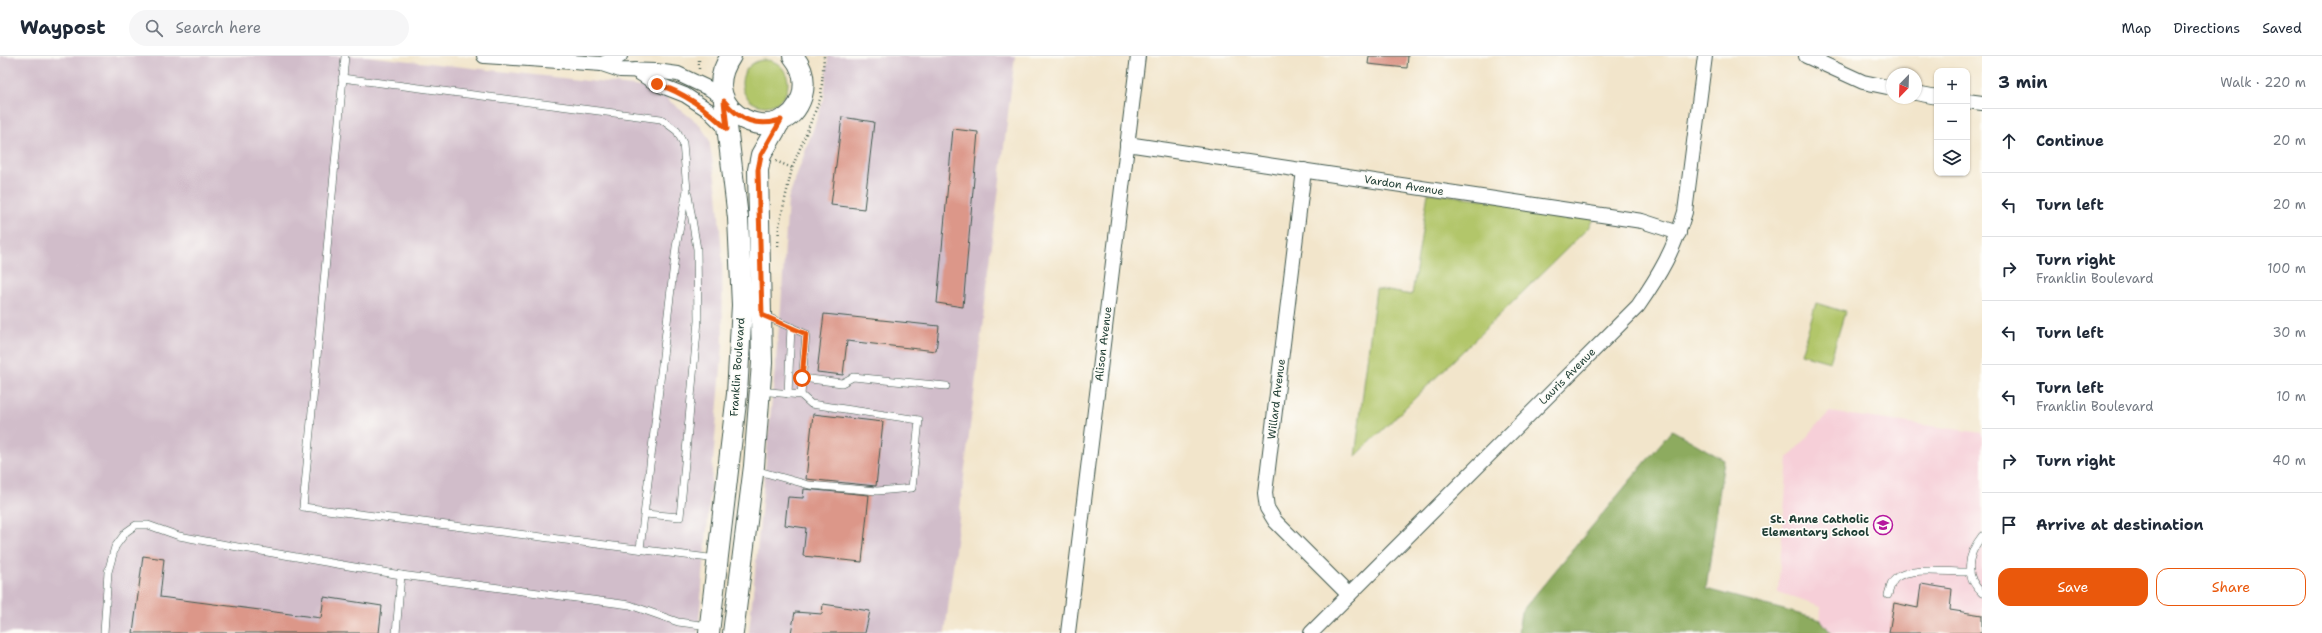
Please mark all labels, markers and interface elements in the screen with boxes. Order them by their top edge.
search box [129,10,409,46]
text: Waypost [20,15,105,40]
icon: search [143,17,165,39]
text: Search here [175,18,261,38]
text: Map [2122,19,2152,37]
text: Directions [2174,19,2240,37]
text: Saved [2262,19,2302,37]
north arrow [1886,68,1922,104]
map controls [1934,68,1970,176]
button: + [1934,68,1970,104]
text: 3 min [1998,71,2048,93]
text: Walk · 220 m [2220,74,2306,91]
route end [648,75,666,93]
button: − [1934,104,1970,140]
icon: ahead [1998,130,2020,152]
text: Continue [2036,131,2104,151]
text: 20 m [2273,132,2306,149]
button: layers [1934,140,1970,176]
street label: Vardon Avenue [1363,172,1445,199]
icon: left [1998,194,2020,216]
text: Turn left [2036,195,2104,215]
text: 20 m [2273,196,2306,213]
text: Turn right [2036,250,2116,270]
icon: right [1998,258,2020,280]
text: 100 m [2267,260,2306,277]
text: Franklin Boulevard [2036,270,2153,287]
street label: Alison Avenue [1091,306,1116,382]
street label: Franklin Boulevard [727,317,748,417]
icon: left [1998,322,2020,344]
text: Turn left [2036,323,2104,343]
text: 30 m [2272,324,2306,341]
street label: Lauris Avenue [1536,345,1599,408]
street label: Willard Avenue [1264,358,1289,440]
route start [793,369,811,387]
text: Turn left [2036,378,2104,398]
icon: left [1998,386,2020,408]
text: 10 m [2276,388,2306,405]
text: Franklin Boulevard [2036,398,2153,415]
icon: right [1998,450,2020,472]
text: Turn right [2036,451,2116,471]
text: 40 m [2272,452,2306,469]
place label: St. Anne Catholic Elementary School [1761,512,1869,540]
school or university icon: St. Anne Catholic Elementary School [1872,514,1894,536]
icon: arrive [1998,514,2020,536]
text: Arrive at destination [2036,515,2204,535]
button: Save [1998,568,2148,606]
button: Share [2156,568,2306,606]

